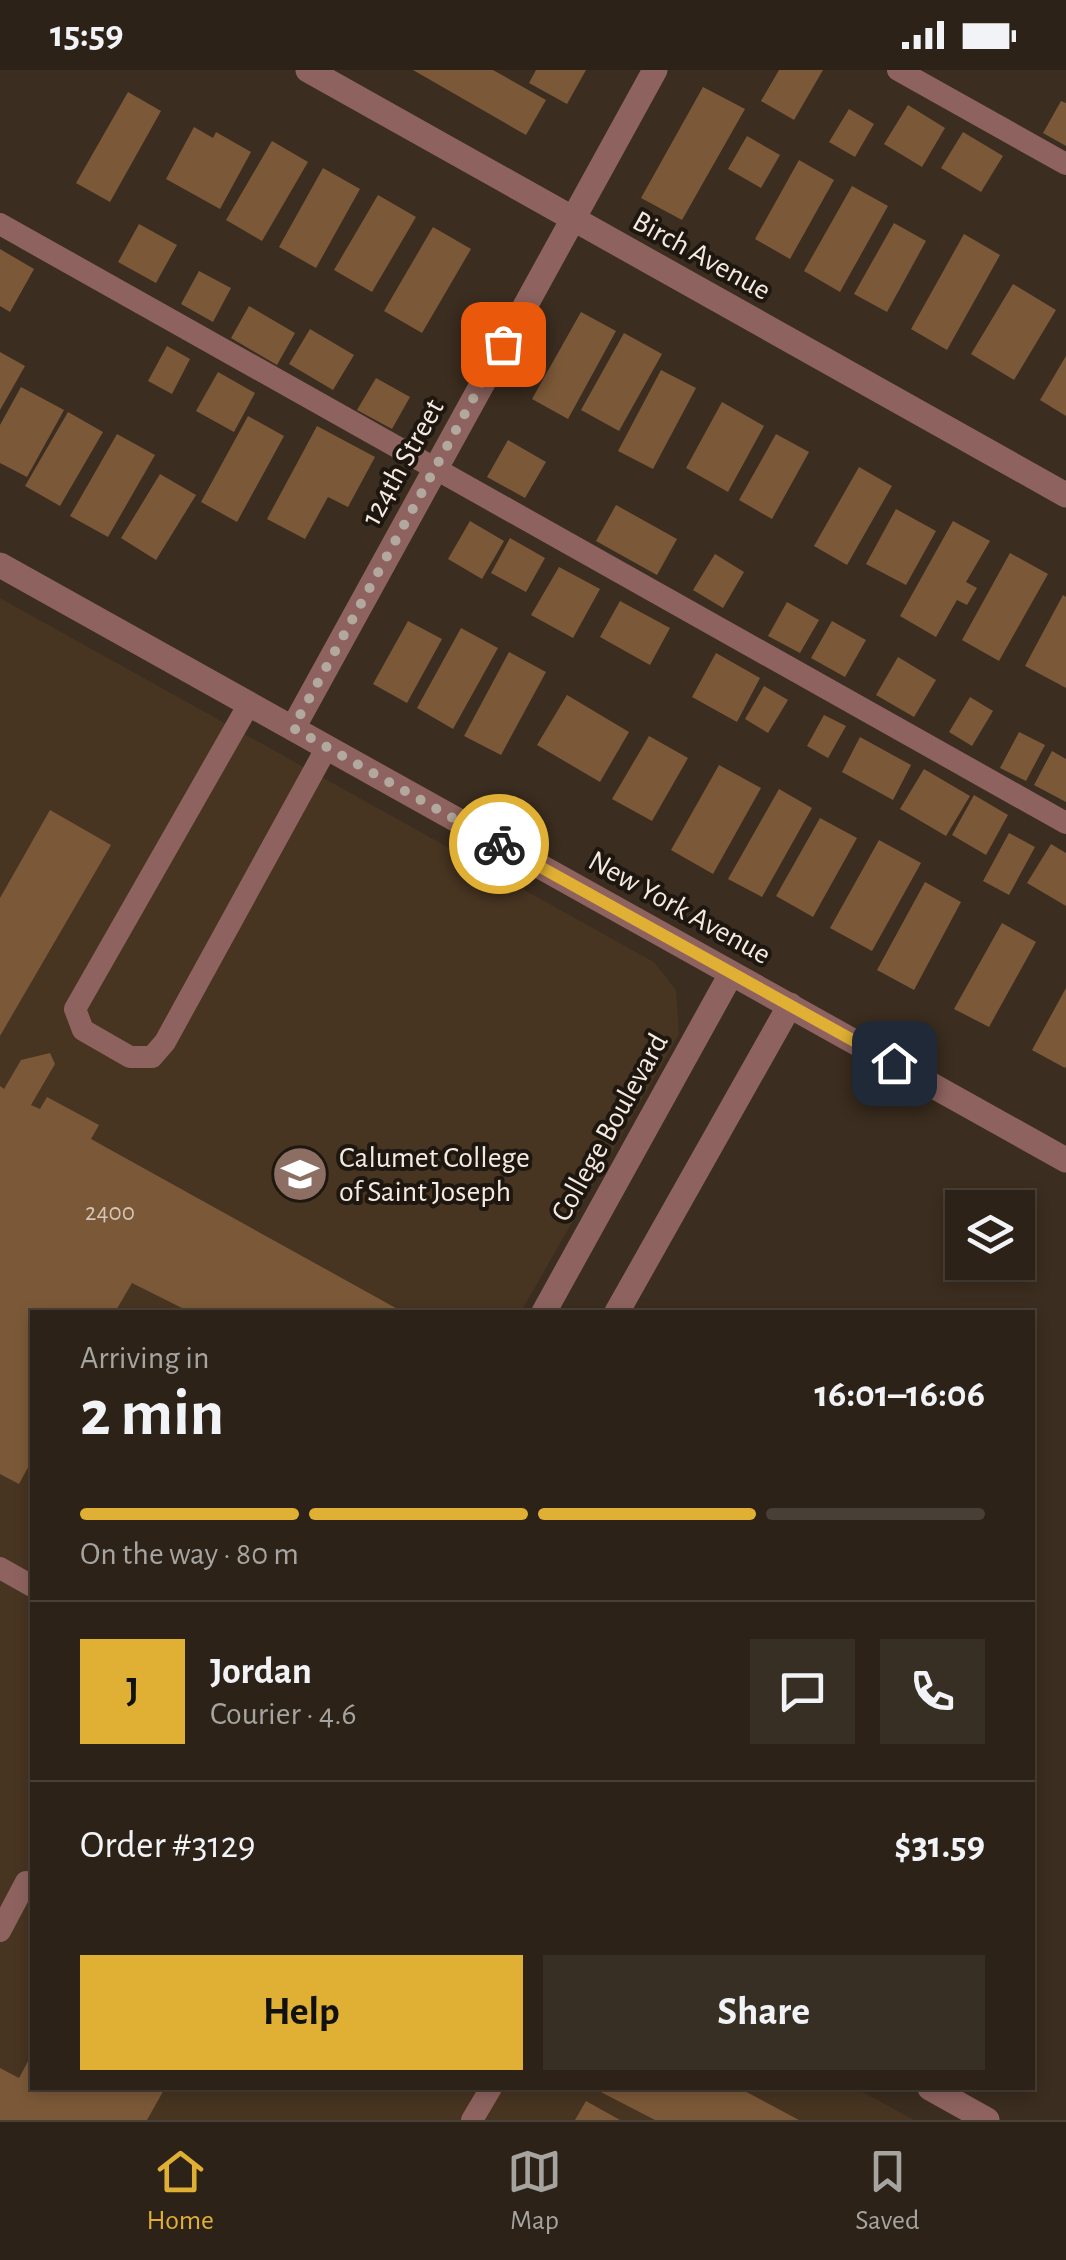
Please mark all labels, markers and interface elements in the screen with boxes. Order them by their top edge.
text: 15:59 [50,16,124,54]
street label: Birch Avenue [628,206,776,306]
pin [461,302,546,387]
icon: bag [476,317,531,372]
street label: 124th Street [356,394,450,531]
courier [449,794,549,894]
icon: bike [472,817,527,872]
street label: New York Avenue [583,846,776,970]
pin [852,1021,937,1106]
street label: College Boulevard [546,1029,674,1226]
icon: home [867,1036,922,1091]
place label: Calumet College of Saint Joseph [339,1143,530,1207]
school or university icon: Calumet College of Saint Joseph [270,1144,330,1204]
map controls [945,1190,1035,1280]
button: layers [945,1190,1035,1280]
house number: 2400 [85,1200,135,1225]
text: Arriving in [80,1342,209,1374]
text: 16:01–16:06 [814,1376,985,1414]
text: 2 min [80,1382,224,1447]
text: On the way · 80 m [80,1538,299,1570]
button: chat [750,1639,855,1744]
button: phone [880,1639,985,1744]
text: Jordan [210,1653,312,1691]
text: J [126,1672,139,1710]
text: Courier · 4.6 [210,1698,357,1730]
text: Order #3129 [80,1827,256,1865]
text: $31.59 [894,1827,985,1865]
button: Help [80,1955,523,2070]
button: Share [543,1955,985,2070]
tab: Home [147,2144,214,2238]
tab: Map [507,2144,562,2238]
tab: Saved [855,2144,919,2238]

